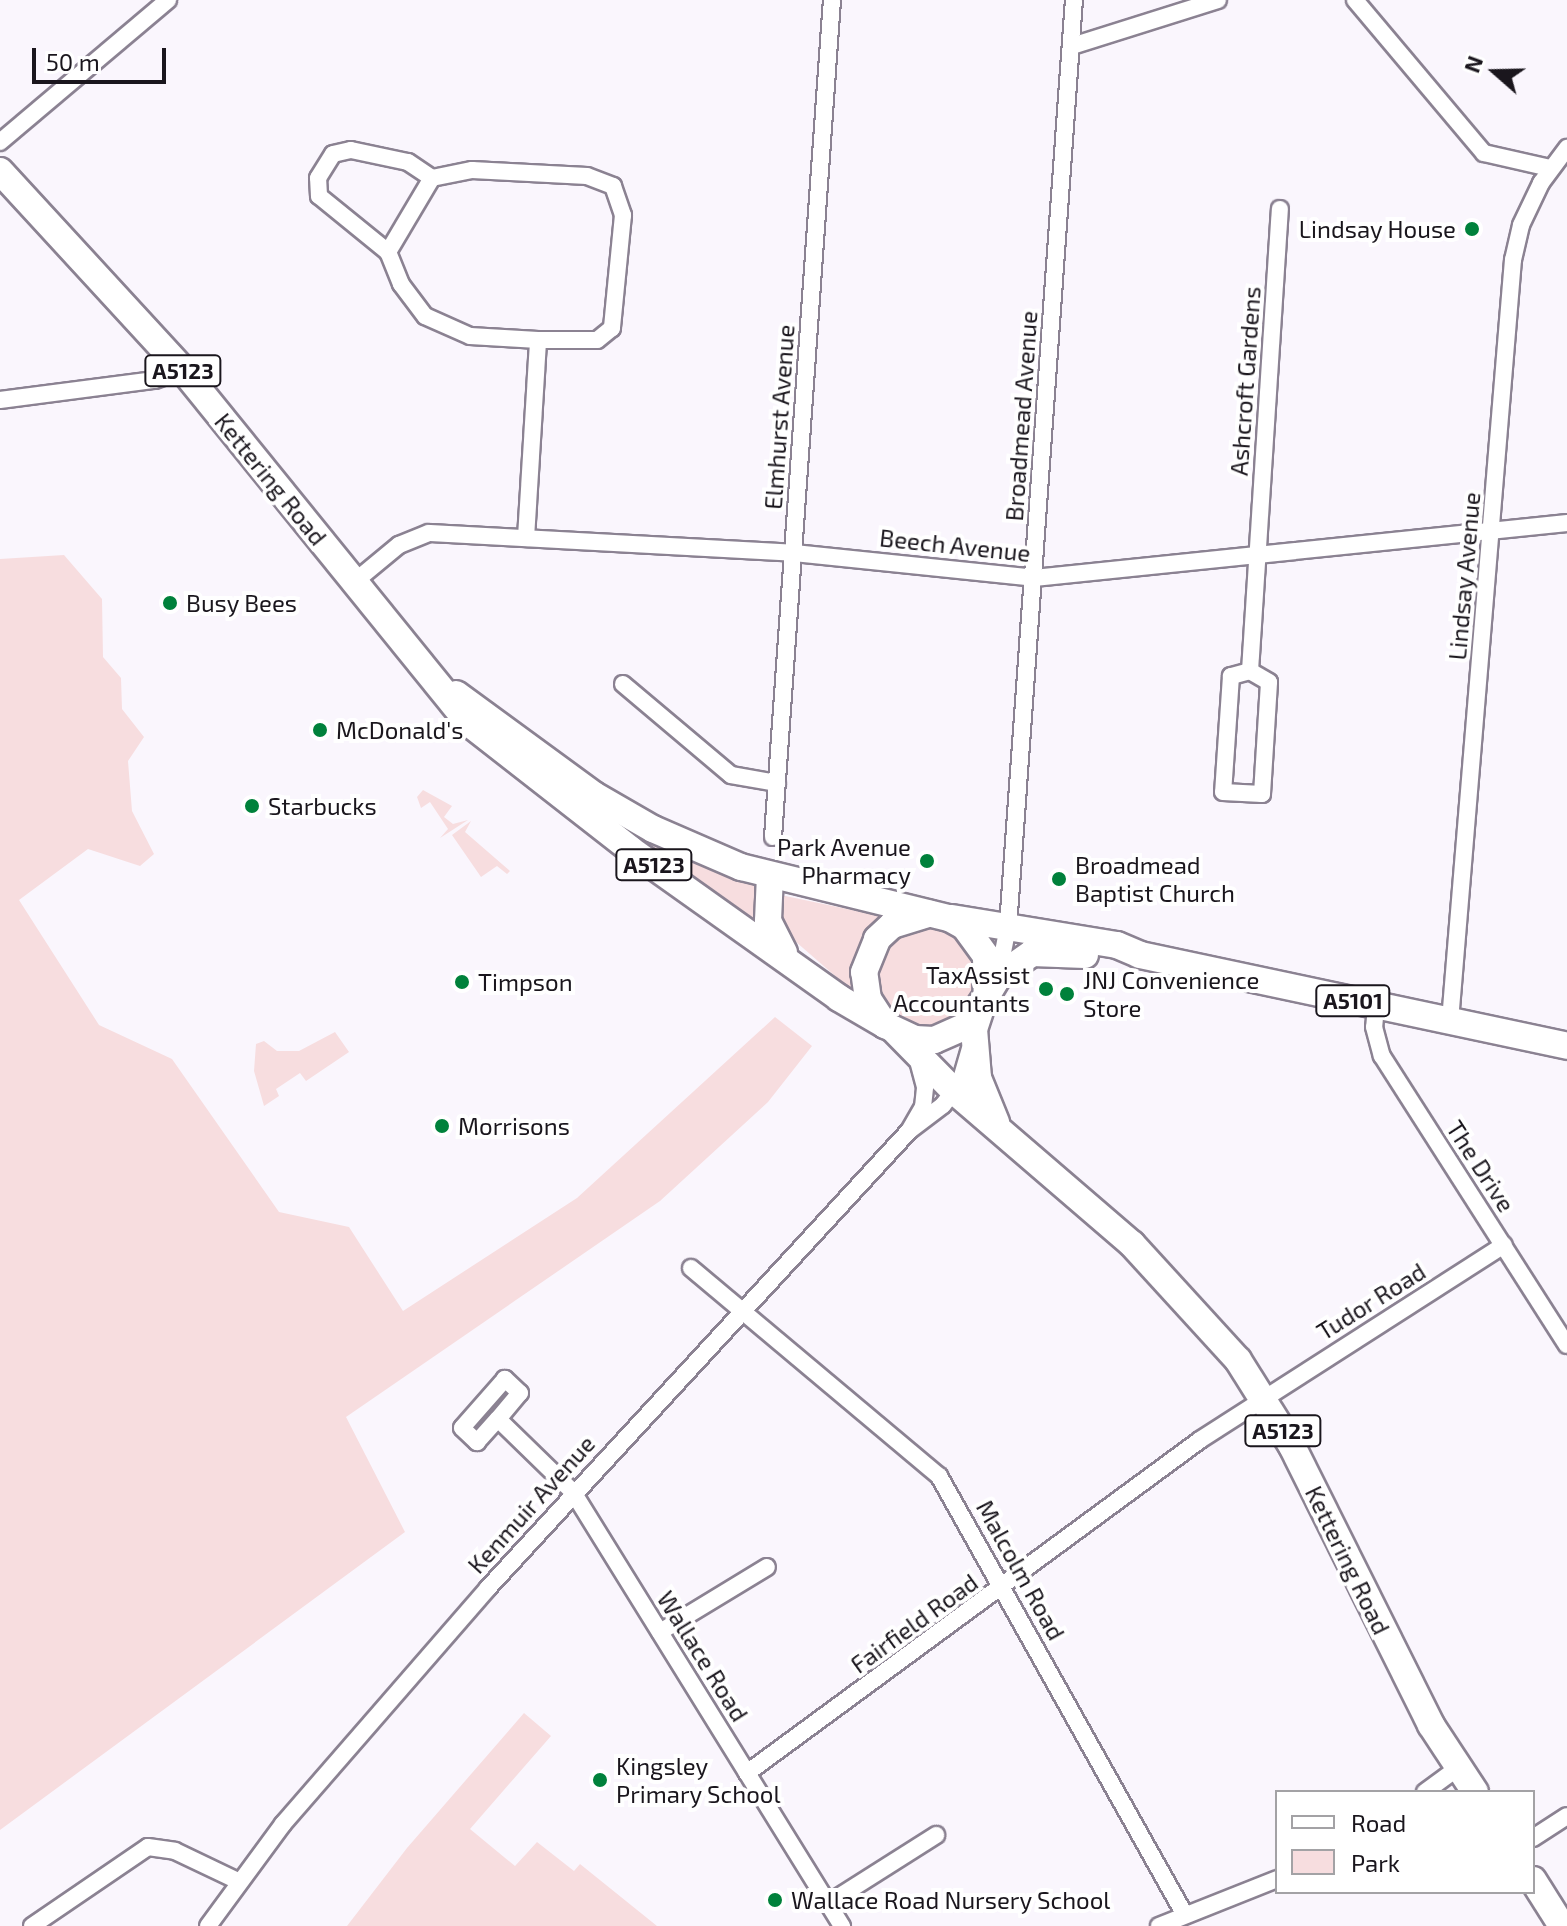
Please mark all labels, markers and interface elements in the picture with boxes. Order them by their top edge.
scale bar [36,32,170,82]
north arrow [1455,32,1535,112]
text: 50 m [46,47,100,76]
text: N [1458,52,1487,76]
place label: Lindsay House [1298,215,1456,243]
marker: Lindsay House [1463,220,1481,238]
street label: Ashcroft Gardens [1224,285,1266,477]
street label: Broadmead Avenue [999,310,1043,522]
street label: Elmhurst Avenue [758,323,800,511]
road number: A5123 [143,353,223,389]
street label: Kettering Road [209,407,333,551]
street label: Lindsay Avenue [1442,490,1486,662]
street label: Beech Avenue [878,523,1032,567]
place label: Busy Bees [186,589,298,617]
marker: Busy Bees [161,594,179,612]
place label: McDonald's [336,716,464,744]
marker: McDonald's [311,721,329,739]
place label: Starbucks [268,792,377,820]
marker: Starbucks [243,797,261,815]
place label: Park Avenue Pharmacy [776,833,911,889]
road number: A5123 [614,847,694,883]
place label: Broadmead Baptist Church [1075,851,1235,907]
marker: Park Avenue Pharmacy [918,852,936,870]
marker: Broadmead Baptist Church [1050,870,1068,888]
place label: TaxAssist Accountants [893,961,1030,1017]
place label: JNJ Convenience Store [1083,966,1259,1022]
place label: Timpson [478,968,573,996]
marker: Timpson [453,973,471,991]
marker: TaxAssist Accountants [1037,980,1055,998]
road number: A5101 [1315,983,1391,1019]
marker: JNJ Convenience Store [1058,985,1076,1003]
place label: Morrisons [458,1112,570,1140]
street label: The Drive [1441,1115,1521,1217]
marker: Morrisons [433,1117,451,1135]
street label: Tudor Road [1311,1256,1431,1346]
road number: A5123 [1243,1413,1323,1449]
street label: Kenmuir Avenue [461,1429,601,1579]
street label: Kettering Road [1300,1481,1396,1639]
street label: Malcolm Road [971,1495,1071,1645]
street label: Fairfield Road [845,1567,983,1679]
street label: Wallace Road [652,1586,754,1726]
place label: Kingsley Primary School [616,1752,781,1808]
marker: Kingsley Primary School [591,1771,609,1789]
legend [1275,1790,1535,1894]
text: Road [1351,1808,1406,1837]
text: Park [1351,1848,1400,1877]
place label: Wallace Road Nursery School [791,1886,1111,1914]
marker: Wallace Road Nursery School [766,1891,784,1909]

